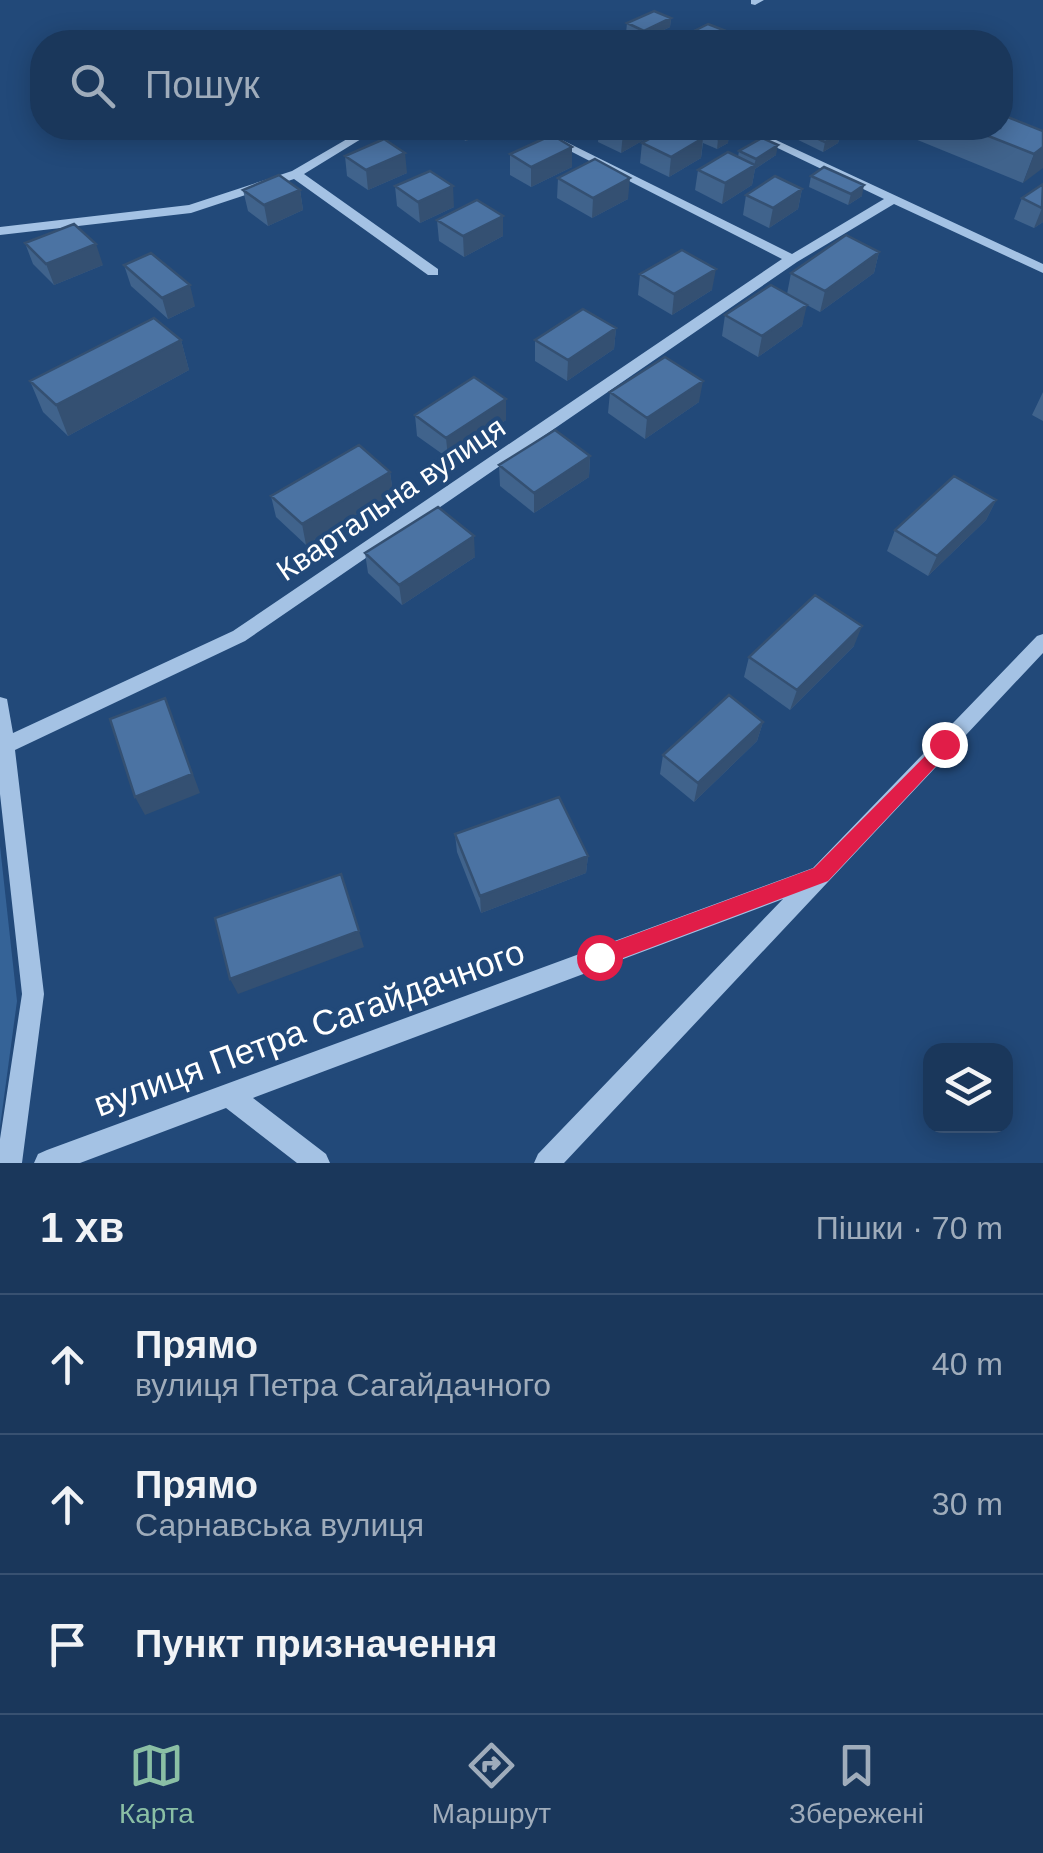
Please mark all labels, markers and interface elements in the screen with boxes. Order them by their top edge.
search box [30,30,1013,140]
icon: search [65,58,120,113]
text: Пошук [145,64,260,106]
street label: Квартальна вулиця [270,410,511,587]
route end [922,722,968,768]
street label: вулиця Петра Сагайдачного [88,931,529,1124]
route start [577,935,623,981]
map controls [923,1043,1013,1133]
button: layers [923,1043,1013,1133]
text: 1 хв [40,1204,124,1251]
text: Пішки · 70 m [816,1210,1003,1246]
text: Прямо [135,1324,258,1366]
icon: ahead [40,1337,95,1392]
text: 40 m [932,1346,1003,1382]
text: вулиця Петра Сагайдачного [135,1367,551,1403]
text: Прямо [135,1464,258,1506]
icon: ahead [40,1477,95,1532]
text: 30 m [932,1486,1003,1522]
text: Сарнавська вулиця [135,1507,424,1543]
icon: arrive [40,1617,95,1672]
text: Пункт призначення [135,1623,497,1665]
tab: Карта [119,1738,194,1830]
tab: Маршрут [432,1738,551,1830]
tab: Збережені [789,1738,924,1830]

